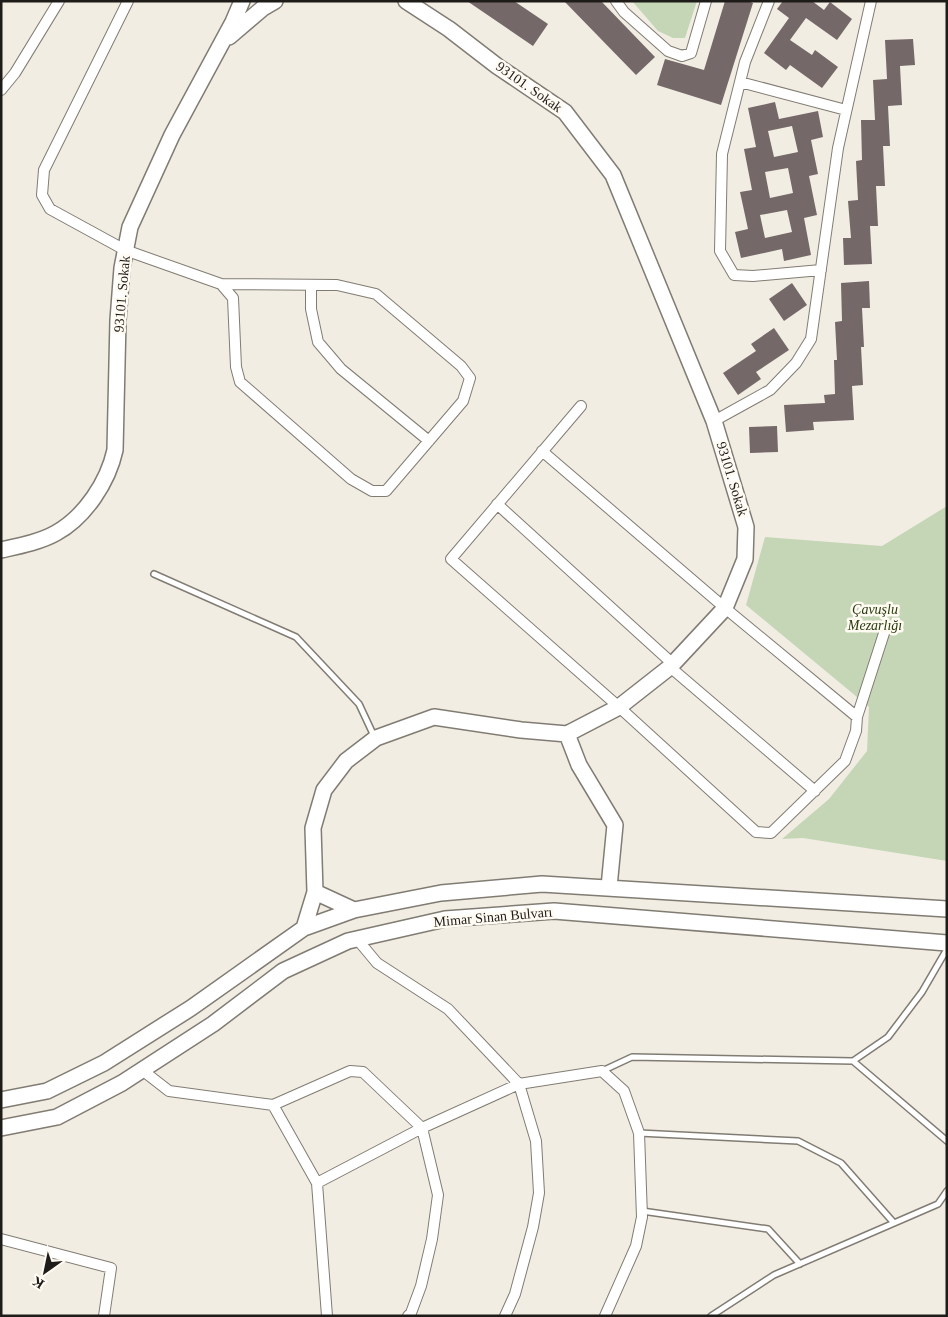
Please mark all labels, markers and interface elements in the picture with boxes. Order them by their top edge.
street label: 93101. Sokak [493,59,565,115]
street label: 93101. Sokak [111,255,133,333]
street label: 93101. Sokak [714,440,750,518]
park label: Çavuşlu Mezarlığı [847,602,902,633]
street label: Mimar Sinan Bulvarı [433,904,553,930]
north arrow [20,1247,70,1297]
text: K [29,1273,47,1292]

